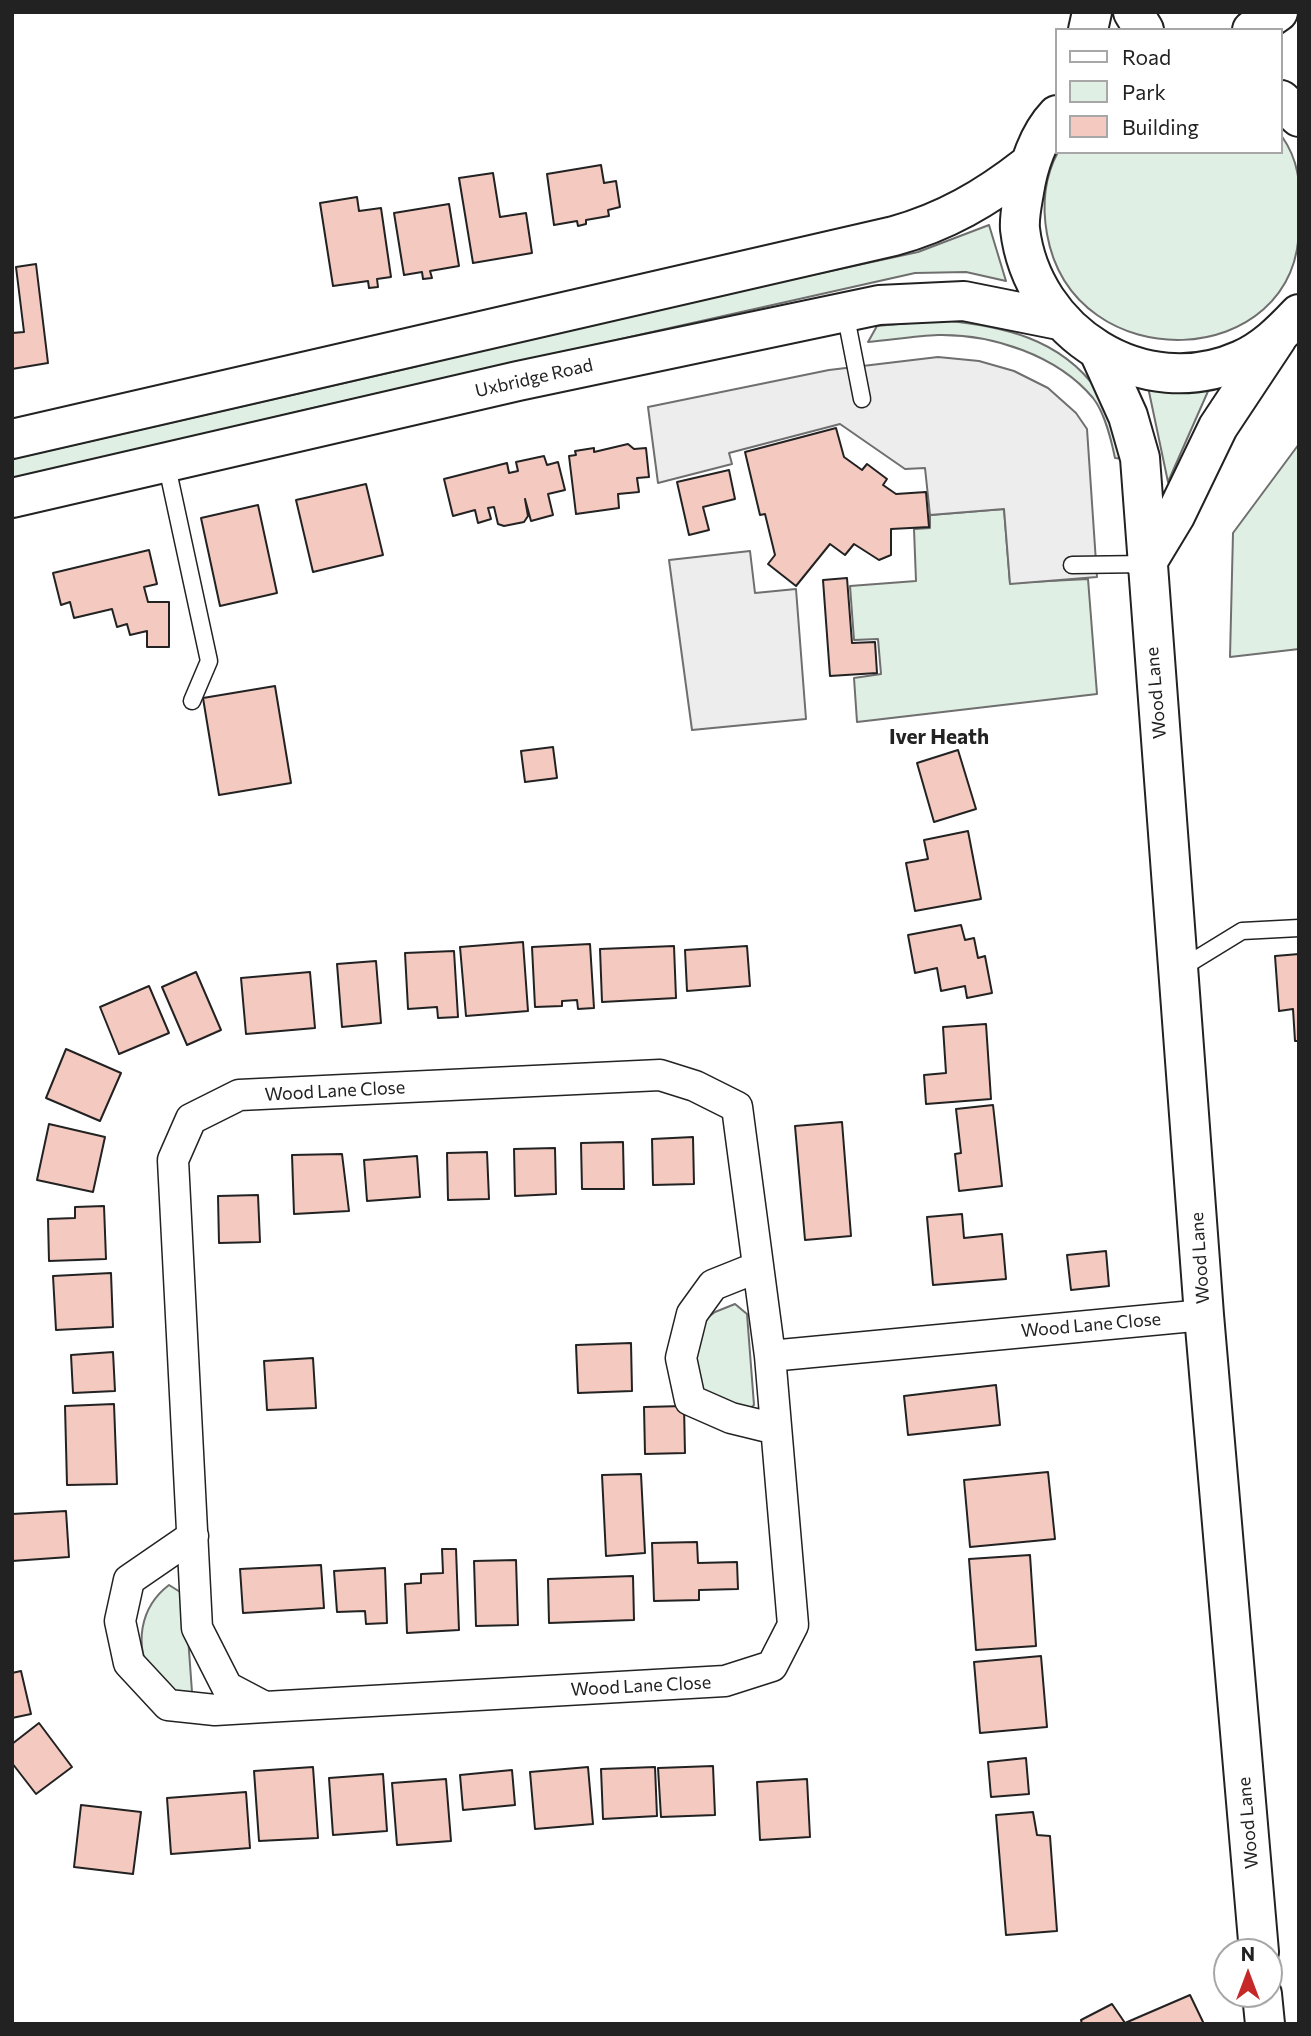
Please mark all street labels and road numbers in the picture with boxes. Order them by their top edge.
street label: Uxbridge Road [473,354,595,402]
street label: Wood Lane [1141,646,1171,740]
street label: Wood Lane Close [264,1077,406,1105]
street label: Wood Lane [1186,1211,1214,1305]
street label: Wood Lane Close [1020,1308,1162,1342]
street label: Wood Lane Close [570,1672,712,1700]
street label: Wood Lane [1233,1776,1263,1870]

